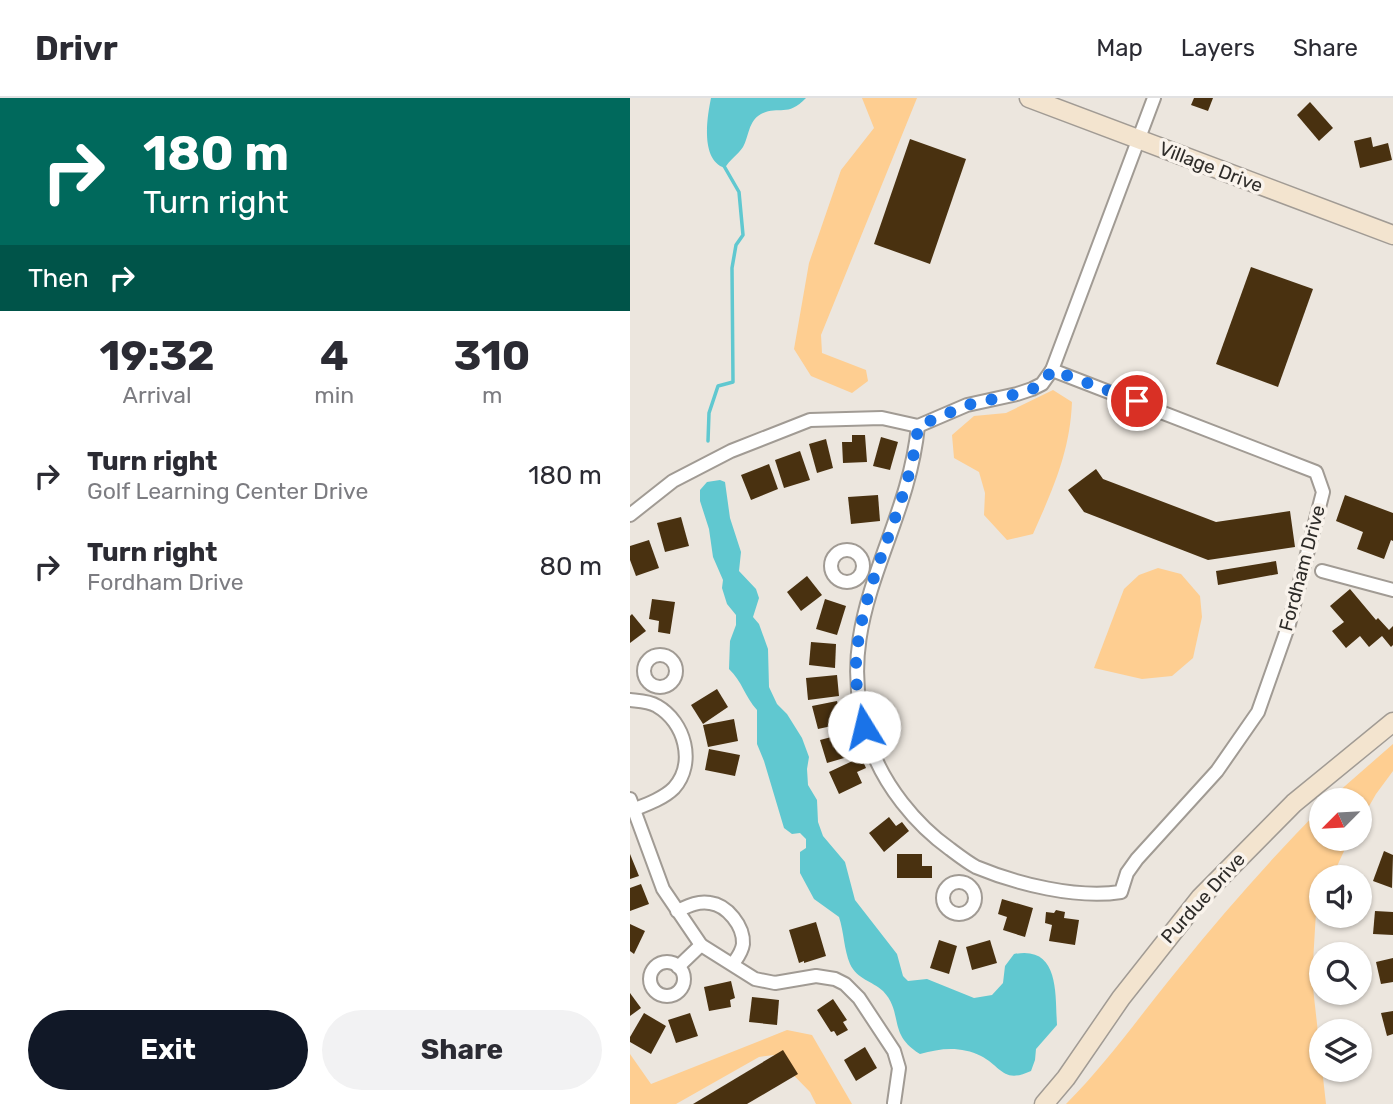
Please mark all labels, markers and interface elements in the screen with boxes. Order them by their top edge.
text: Drivr [35,29,118,68]
text: Map [1096,34,1143,62]
text: Layers [1181,34,1255,62]
text: Share [1293,34,1358,62]
text: 180 m [143,124,289,182]
icon: right [28,126,119,217]
street label: Village Drive [1156,137,1266,197]
text: Turn right [143,183,288,221]
icon: right [103,259,141,297]
text: Then [28,263,89,294]
text: 19:32 [100,331,215,381]
text: 4 [320,331,349,381]
text: 310 [454,331,530,381]
pin [1107,371,1167,431]
text: Arrival [123,381,192,409]
text: min [314,381,354,409]
text: m [482,381,502,409]
icon: arrive [1118,382,1156,420]
text: Turn right [87,446,217,477]
icon: right [28,457,66,495]
text: 180 m [528,460,602,491]
text: Golf Learning Center Drive [87,477,368,505]
street label: Fordham Drive [1274,503,1330,633]
text: Turn right [87,537,217,568]
icon: right [28,548,66,586]
text: 80 m [539,551,602,582]
text: Fordham Drive [87,568,244,596]
position arrow [827,690,901,764]
north arrow [1309,788,1372,850]
map controls [1309,788,1372,1082]
street label: Purdue Drive [1156,848,1250,948]
button: sound [1309,865,1372,928]
button: search [1309,942,1372,1005]
button: Exit [28,1010,308,1090]
button: Share [322,1010,602,1090]
button: layers [1309,1019,1372,1082]

